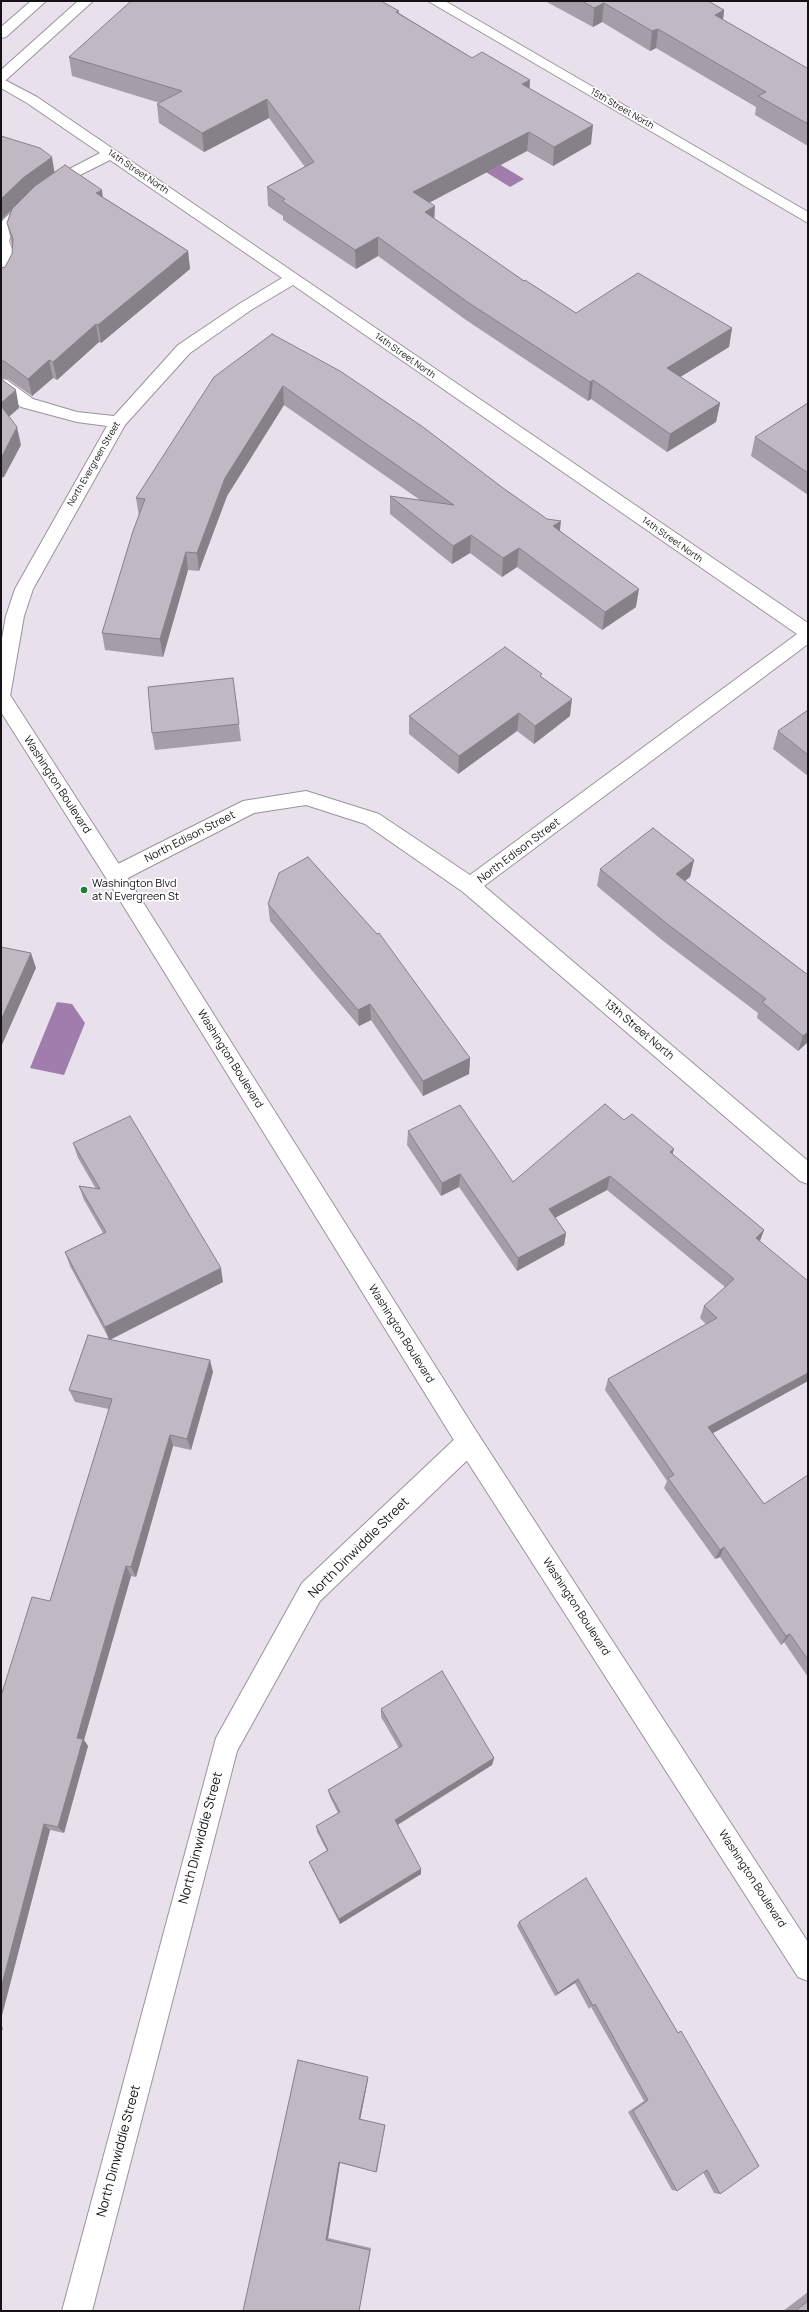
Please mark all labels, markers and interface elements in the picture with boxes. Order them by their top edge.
street label: 15th Street North [588,86,656,132]
street label: 14th Street North [105,148,171,196]
street label: 14th Street North [373,331,437,381]
street label: North Evergreen Street [65,420,123,508]
street label: 14th Street North [640,515,704,565]
street label: Washington Boulevard [21,734,93,836]
street label: North Edison Street [143,808,237,866]
street label: North Edison Street [475,816,563,886]
place label: Washington Blvd at N Evergreen St [92,877,179,903]
marker: Washington Blvd at N Evergreen St [79,885,89,895]
street label: 13th Street North [601,997,677,1063]
street label: Washington Boulevard [194,1007,266,1111]
street label: Washington Boulevard [365,1282,437,1386]
street label: North Dinwiddie Street [305,1494,413,1602]
street label: Washington Boulevard [540,1556,612,1658]
street label: North Dinwiddie Street [176,1770,226,1906]
street label: Washington Boulevard [716,1828,788,1930]
street label: North Dinwiddie Street [94,2083,144,2219]

